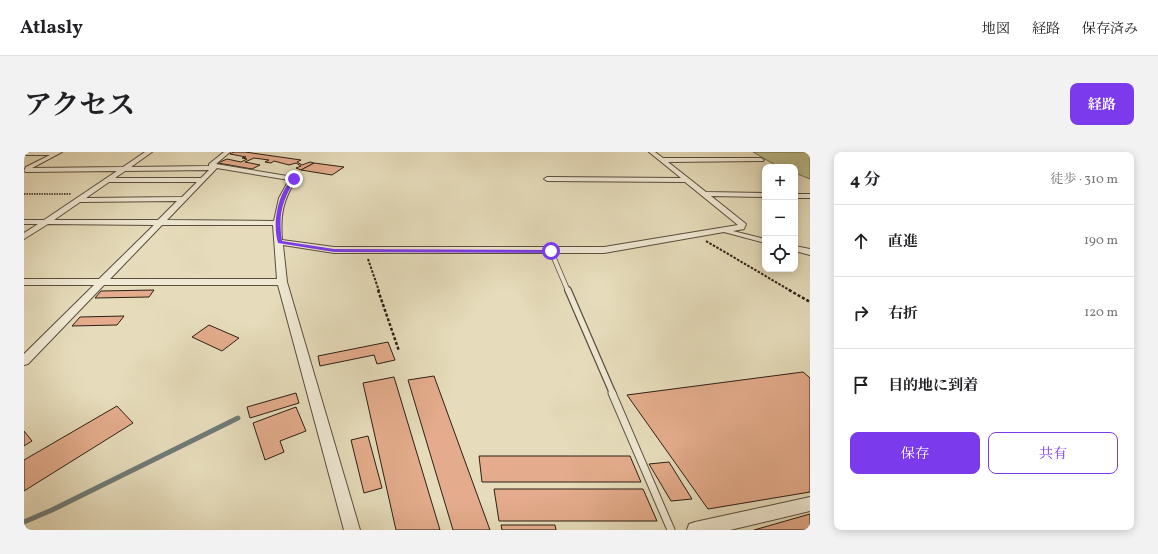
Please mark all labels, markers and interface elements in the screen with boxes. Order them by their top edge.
text: Atlasly [20,15,83,41]
text: 地図 [982,20,1010,39]
text: 経路 [1032,20,1060,39]
text: 保存済み [1082,20,1138,39]
button: 経路 [1070,83,1134,125]
text: アクセス [24,87,135,126]
map controls [762,164,798,272]
button: + [762,164,798,200]
text: 4 分 [850,169,881,192]
route end [285,170,303,188]
text: 徒歩 · 310 m [1051,171,1118,189]
button: − [762,200,798,236]
icon: ahead [850,230,872,252]
text: 直進 [888,232,918,253]
text: 190 m [1084,232,1118,250]
button: locate [762,236,798,272]
route start [542,242,560,260]
icon: right [850,302,872,324]
text: 右折 [888,304,918,325]
text: 120 m [1084,304,1118,322]
icon: arrive [850,374,872,396]
text: 目的地に到着 [888,376,978,397]
button: 保存 [850,432,980,474]
button: 共有 [988,432,1118,474]

